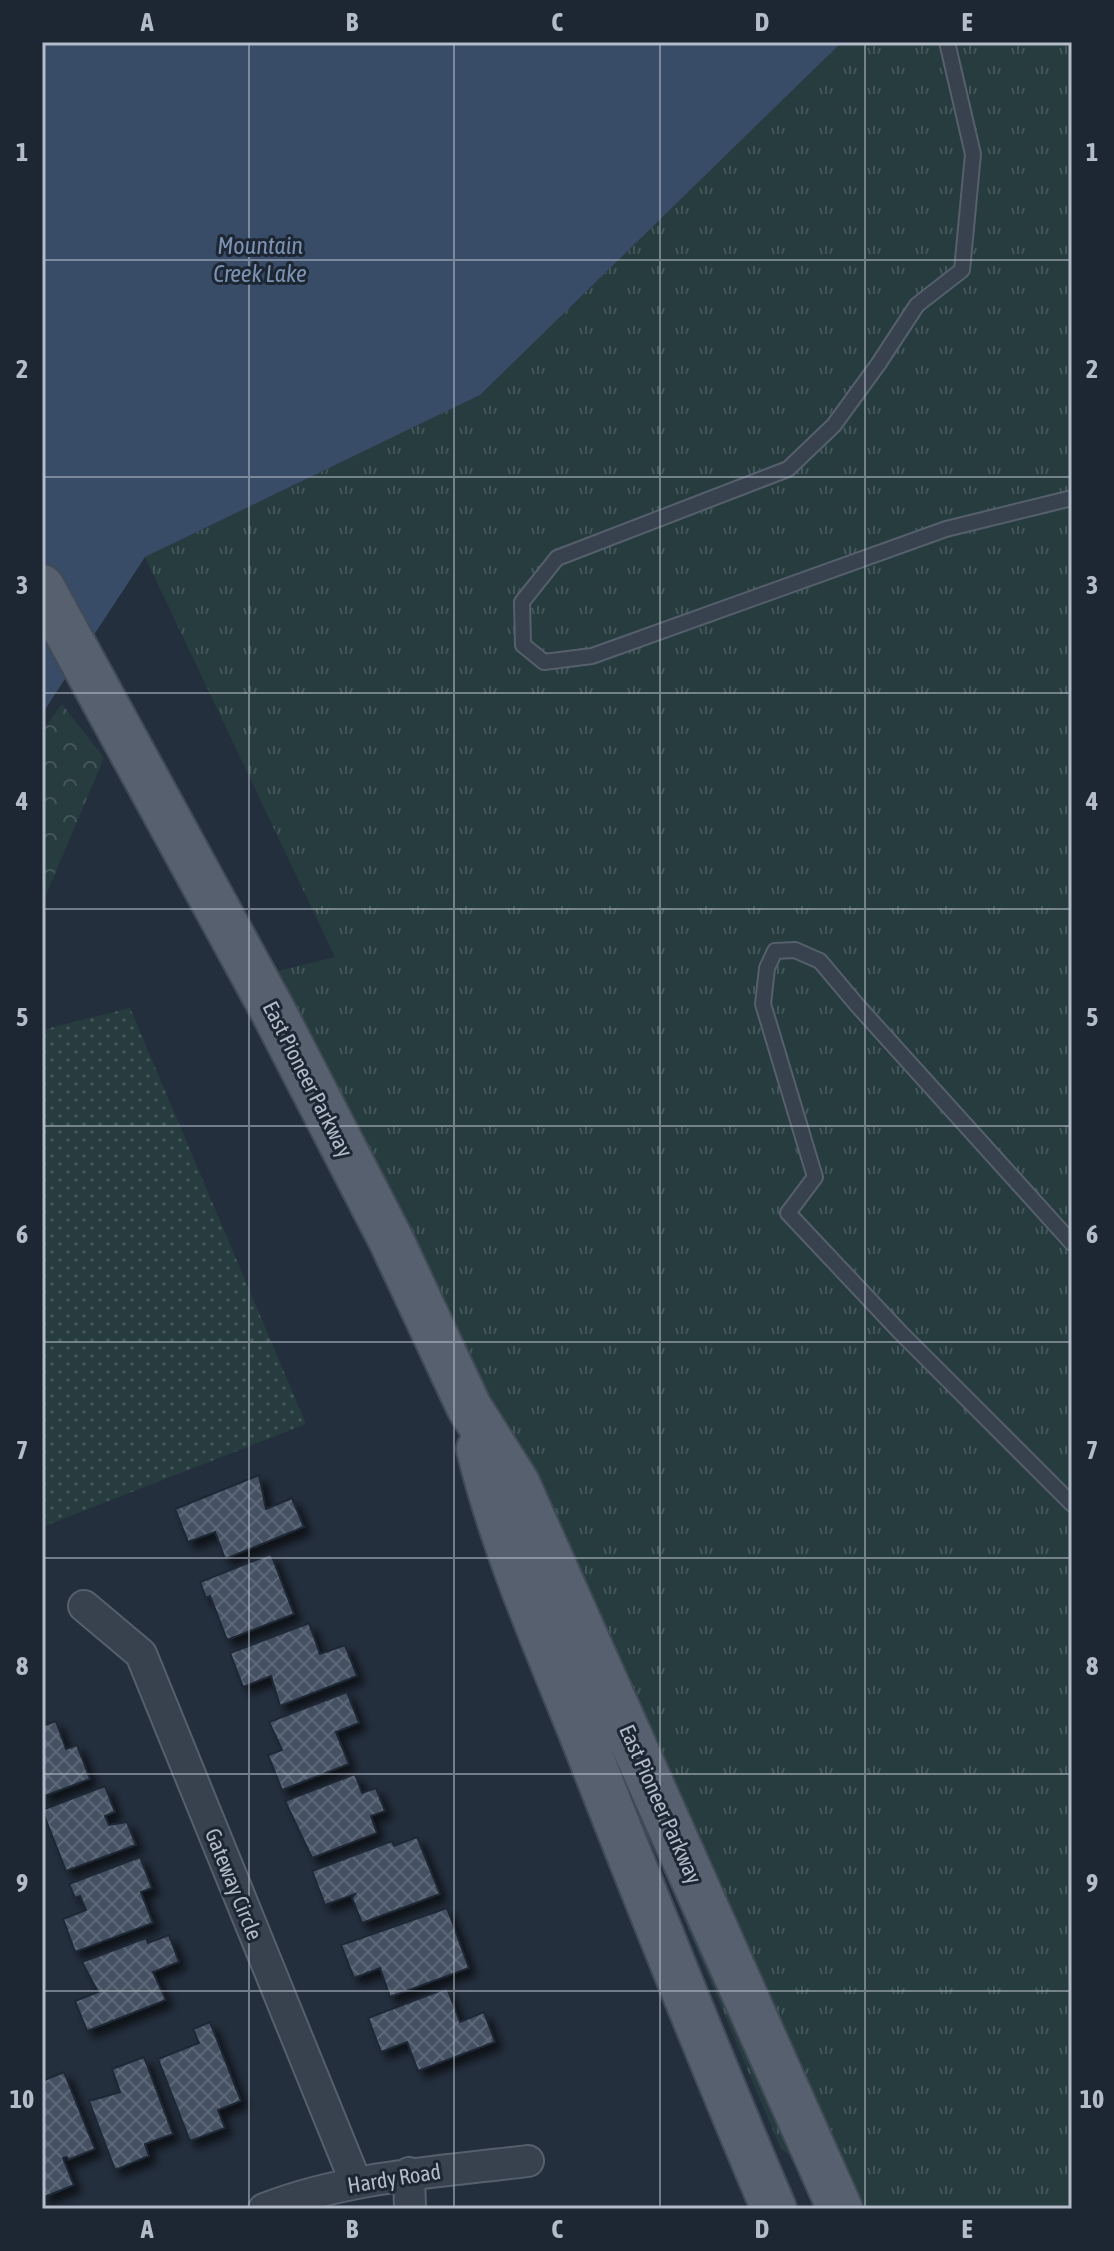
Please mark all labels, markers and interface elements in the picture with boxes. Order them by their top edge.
text: A [140,7,154,37]
text: B [346,7,359,37]
text: C [551,7,563,37]
text: D [755,7,769,37]
text: E [961,7,973,37]
text: 1 [16,137,28,167]
text: 1 [1086,137,1098,167]
water label: Mountain Creek Lake [213,232,307,287]
text: 2 [16,354,28,384]
text: 2 [1086,354,1098,384]
text: 3 [16,570,28,600]
text: 3 [1086,570,1098,600]
text: 4 [15,786,28,816]
text: 4 [1085,786,1098,816]
street label: East Pioneer Parkway [257,997,359,1161]
text: 5 [16,1002,28,1032]
text: 5 [1086,1002,1098,1032]
text: 6 [16,1219,28,1249]
text: 6 [1086,1219,1098,1249]
text: 7 [16,1435,28,1465]
text: 7 [1086,1435,1098,1465]
text: 8 [16,1651,28,1681]
text: 8 [1086,1651,1098,1681]
street label: East Pioneer Parkway [614,1720,708,1888]
street label: Gateway Circle [200,1824,268,1944]
text: 9 [16,1868,28,1898]
text: 9 [1086,1868,1098,1898]
text: 10 [10,2084,34,2114]
text: 10 [1080,2084,1104,2114]
street label: Hardy Road [346,2158,442,2198]
text: A [140,2214,154,2244]
text: B [346,2214,359,2244]
text: C [551,2214,563,2244]
text: D [755,2214,769,2244]
text: E [961,2214,973,2244]

